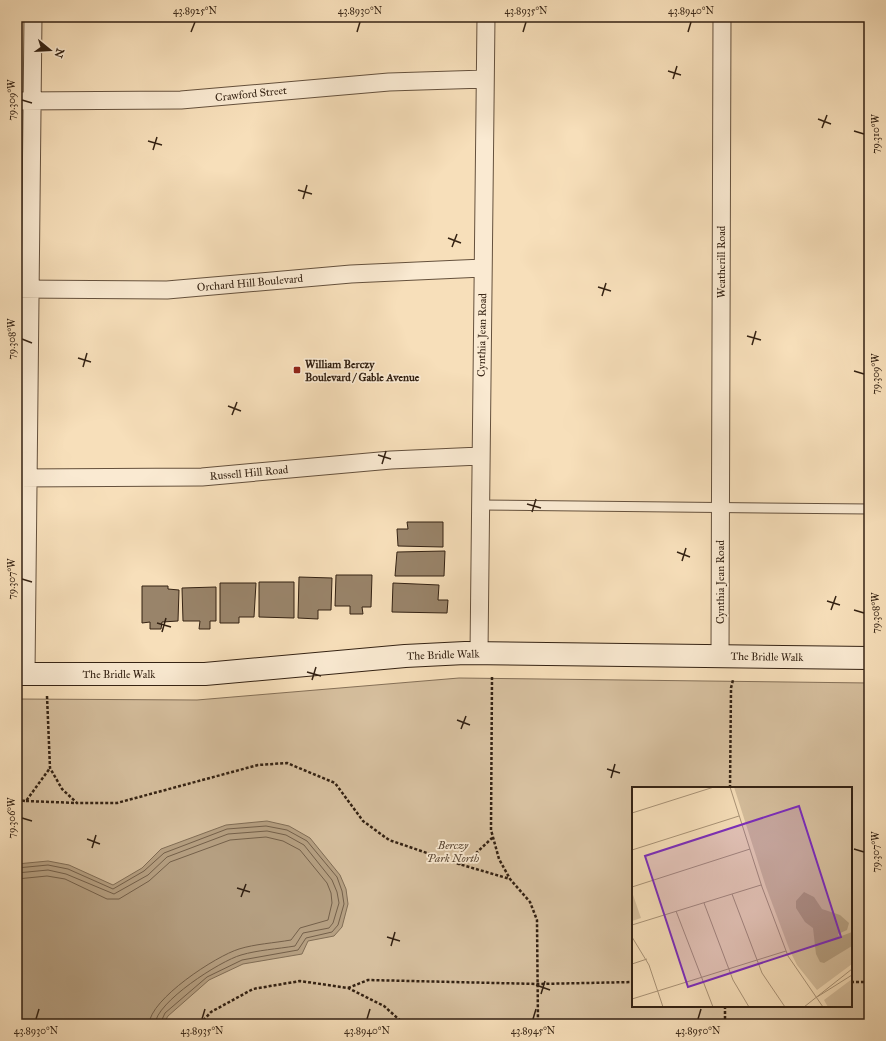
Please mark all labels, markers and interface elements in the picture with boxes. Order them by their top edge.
text: 43.8925°N [173,5,217,17]
text: 43.8930°N [338,5,383,17]
text: 43.8935°N [504,5,548,17]
text: 43.8940°N [668,5,714,17]
north arrow [30,30,70,70]
text: N [51,46,67,60]
text: 79.309°W [6,79,18,121]
street label: Crawford Street [215,84,288,104]
text: 79.310°W [870,114,882,154]
street label: Weatherill Road [715,225,728,298]
street label: Orchard Hill Boulevard [196,272,304,294]
street label: Cynthia Jean Road [475,293,490,377]
text: 79.308°W [6,318,18,360]
text: 79.309°W [870,353,882,395]
place label: William Berczy Boulevard / Gable Avenue [305,358,420,384]
marker: William Berczy Boulevard / Gable Avenue [292,365,302,375]
street label: Russell Hill Road [209,463,289,483]
street label: Cynthia Jean Road [714,540,728,624]
text: 79.307°W [6,558,18,600]
text: 79.308°W [870,592,882,634]
street label: The Bridle Walk [406,647,481,663]
street label: The Bridle Walk [730,650,804,664]
street label: The Bridle Walk [83,668,156,681]
inset map [632,787,852,1007]
text: 79.306°W [6,797,18,838]
text: 79.307°W [870,831,882,873]
park label: Berczy Park North [427,839,480,865]
text: 43.8930°N [14,1025,59,1037]
text: 43.8935°N [180,1025,224,1037]
text: 43.8940°N [344,1025,390,1037]
text: 43.8945°N [511,1025,556,1037]
text: 43.8950°N [676,1025,721,1037]

